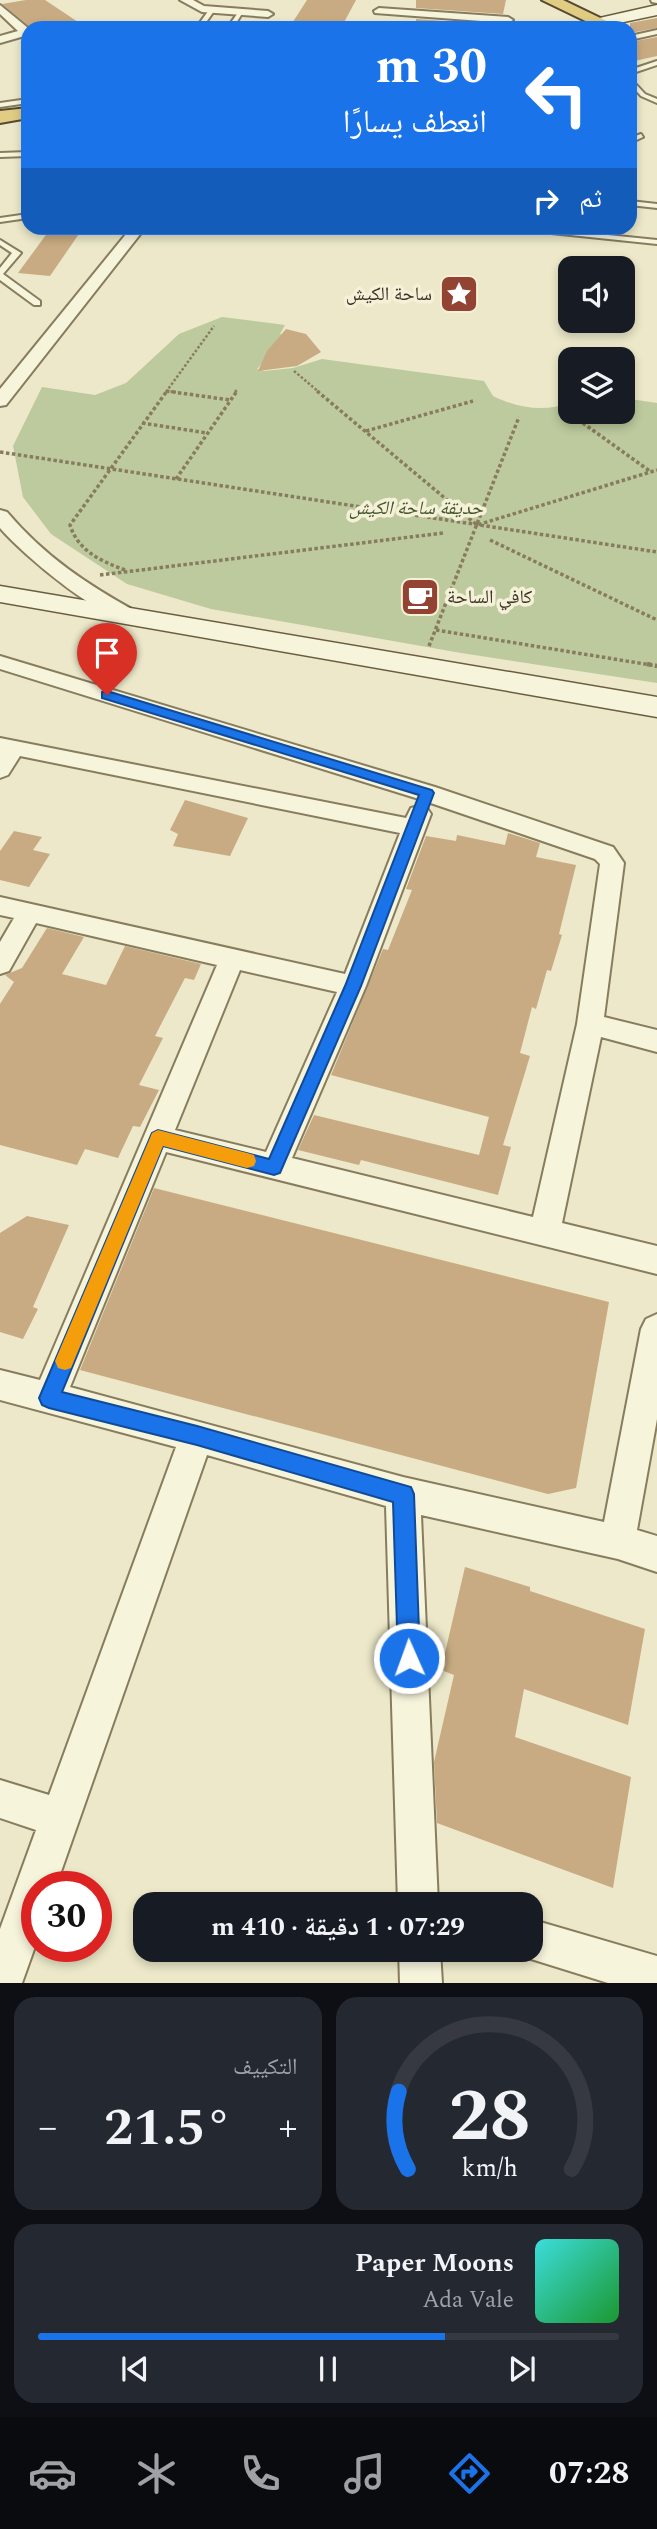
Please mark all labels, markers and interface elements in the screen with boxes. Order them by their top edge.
text: 30 m [376,30,487,105]
icon: left [511,49,602,140]
text: انعطف يسارًا [343,98,487,147]
text: ثم [579,179,602,219]
icon: right [527,182,565,220]
map controls [558,256,635,424]
button: sound [558,256,635,333]
place icon: ساحة الكيش [438,273,480,315]
place label: ساحة الكيش [346,280,432,309]
button: layers [558,347,635,424]
park label: حديقة ساحة الكيش [349,494,484,523]
cafe icon: كافي الساحة [399,576,441,618]
place label: كافي الساحة [447,583,532,612]
pin [77,623,137,695]
icon: arrive [88,634,126,672]
position arrow [372,1621,446,1695]
speed limit sign: 30 [21,1871,112,1962]
text: 07:29 · 1 دقيقة · 410 m [211,1907,465,1947]
text: التكييف [233,2050,298,2085]
text: 28 [448,2063,530,2174]
text: 21.5° [104,2089,231,2168]
text: − [38,2099,57,2157]
text: + [278,2099,297,2157]
text: km/h [461,2150,517,2188]
text: Paper Moons [355,2243,514,2283]
text: Ada Vale [422,2283,514,2318]
icon: previous [116,2350,154,2388]
icon: pause [309,2350,347,2388]
icon: next [503,2350,541,2388]
icon: car [28,2449,77,2498]
icon: climate [132,2449,181,2498]
icon: phone [236,2449,285,2498]
icon: music [340,2449,389,2498]
icon: directions [445,2449,494,2498]
text: 07:28 [549,2449,629,2498]

